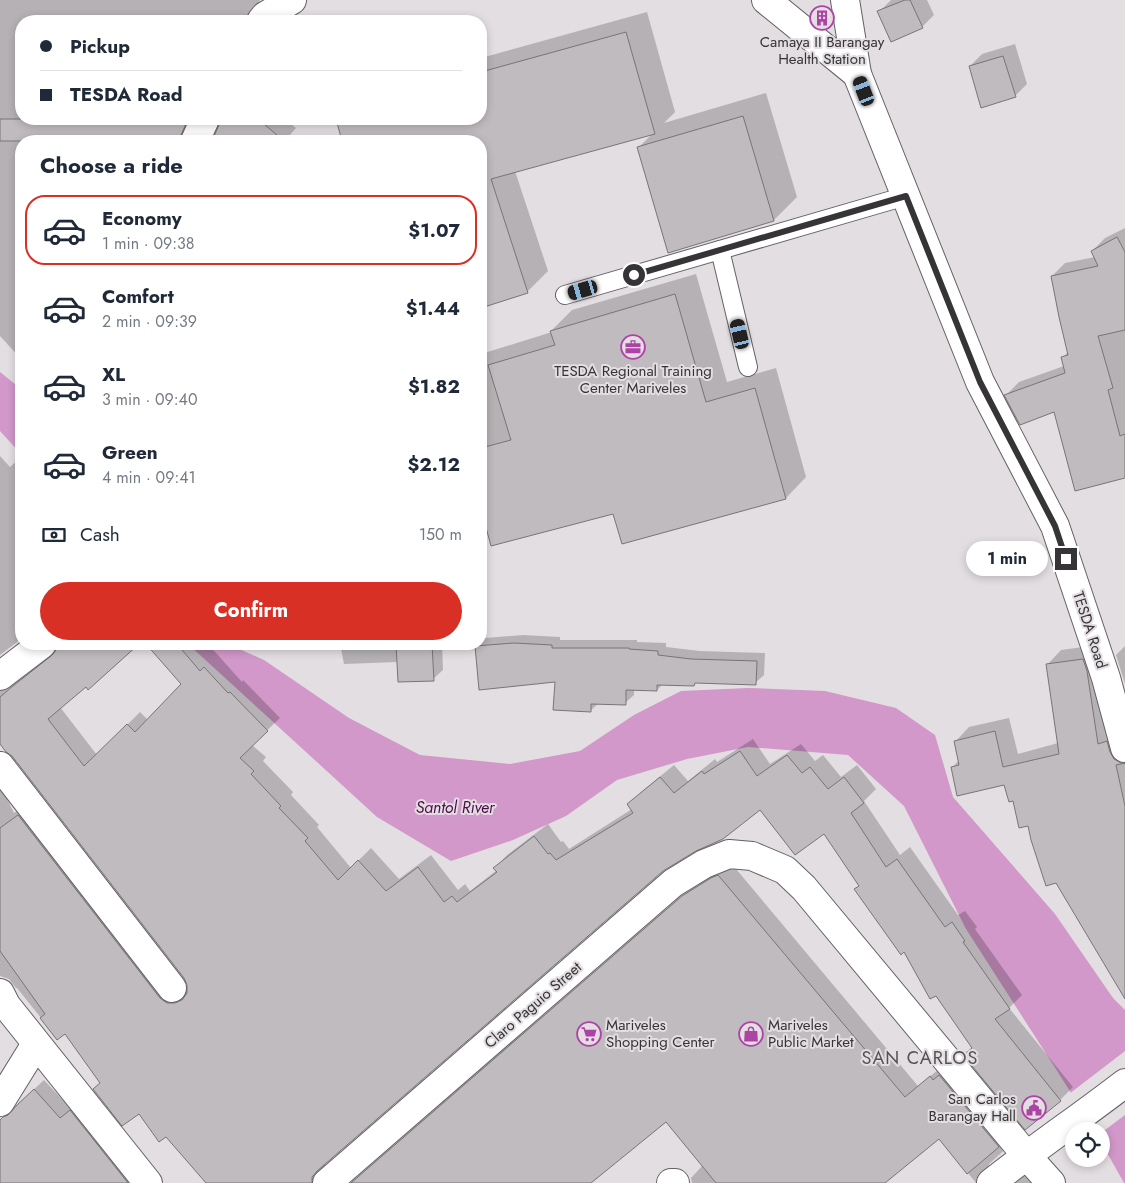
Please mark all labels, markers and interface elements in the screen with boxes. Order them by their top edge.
building icon: Camaya II Barangay Health Station [809,5,835,31]
place label: Camaya II Barangay Health Station [760,31,885,70]
text: Pickup [70,33,130,60]
car [851,74,876,108]
text: TESDA Road [70,81,182,108]
text: Choose a ride [40,149,183,181]
text: Economy [102,205,182,232]
icon: car [42,208,87,253]
text: $1.07 [408,217,460,244]
text: 1 min · 09:38 [102,232,195,255]
route start [623,264,645,286]
car [566,279,599,301]
text: Comfort [102,283,174,310]
icon: car [42,286,87,331]
text: $1.44 [406,295,460,322]
text: 2 min · 09:39 [102,310,197,333]
car [729,318,750,350]
office icon: TESDA Regional Training Center Mariveles [620,334,646,360]
place label: TESDA Regional Training Center Mariveles [554,360,712,399]
text: XL [102,361,125,388]
icon: car [42,364,87,409]
text: $1.82 [408,373,460,400]
text: 3 min · 09:40 [102,388,198,411]
text: Green [102,439,158,466]
icon: car [42,442,87,487]
text: $2.12 [407,451,460,478]
text: 4 min · 09:41 [102,466,196,489]
icon: cash [40,521,68,549]
text: Cash [80,521,120,548]
text: 150 m [419,523,462,546]
callout: 1 min [966,542,1048,576]
text: 1 min [987,547,1027,570]
route end [1055,548,1077,570]
button: Confirm [40,582,462,640]
street label: TESDA Road [1067,589,1113,671]
water label: Santol River [416,796,496,819]
street label: Claro Paguio Street [480,956,587,1053]
place label: Mariveles Shopping Center [606,1014,715,1053]
place label: Mariveles Public Market [768,1014,854,1053]
supermarket icon: Mariveles Shopping Center [576,1021,602,1047]
shop icon: Mariveles Public Market [738,1021,764,1047]
district label: SAN CARLOS [862,1045,978,1071]
place label: San Carlos Barangay Hall [929,1088,1016,1127]
public building icon: San Carlos Barangay Hall [1021,1095,1047,1121]
map controls [1065,1122,1110,1167]
button: locate [1065,1122,1110,1167]

